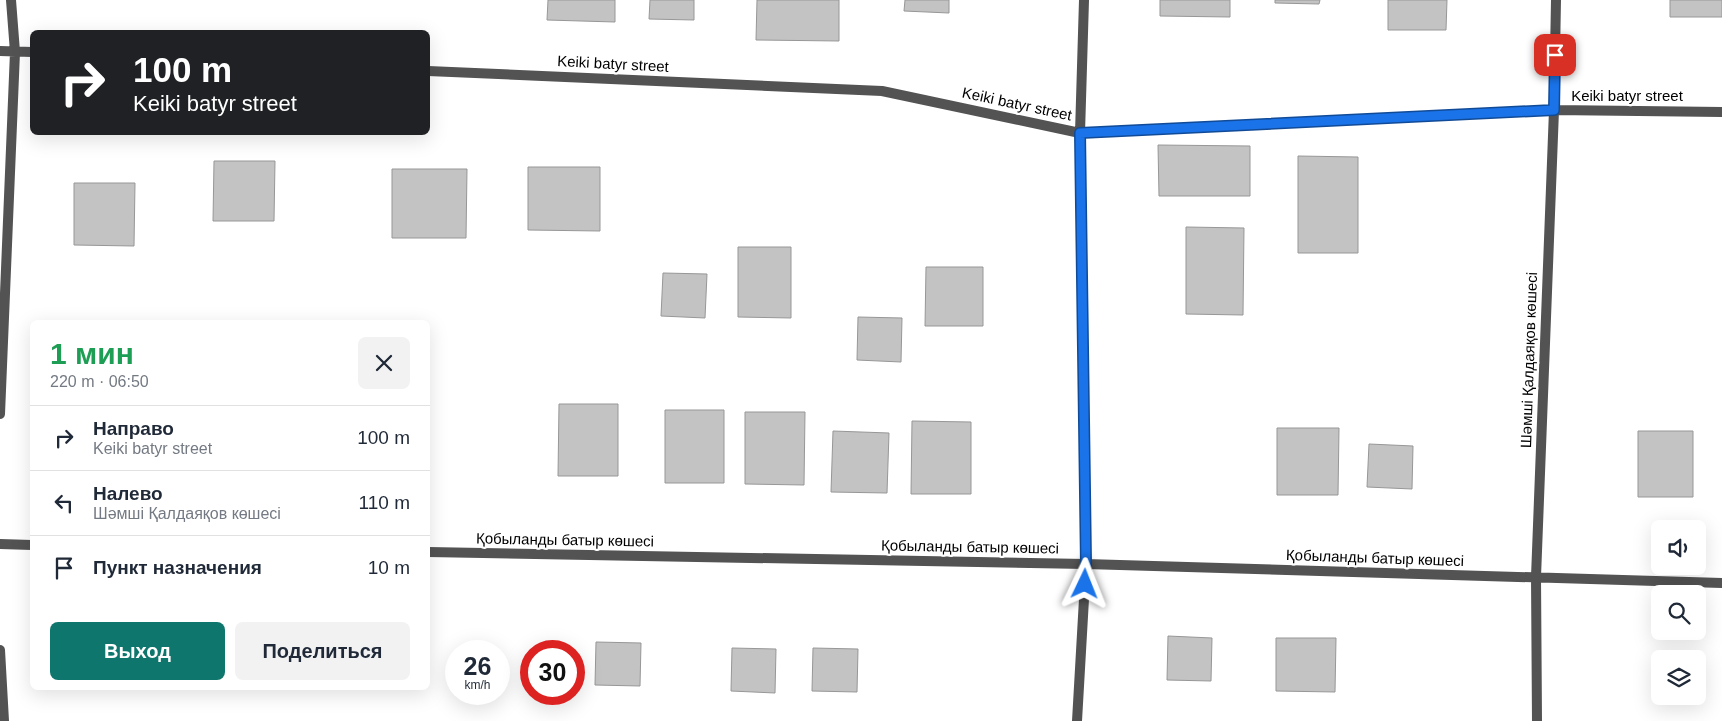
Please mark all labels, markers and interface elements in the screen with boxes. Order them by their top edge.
pin [1534,34,1576,76]
icon: arrive [1541,41,1569,69]
icon: right [50,50,115,115]
text: 100 m [133,50,232,89]
street label: Keiki batyr street [557,52,670,75]
street label: Keiki batyr street [961,84,1074,124]
street label: Keiki batyr street [1571,87,1684,104]
text: Keiki batyr street [133,91,297,116]
street label: Шәмші Қалдаяқов көшесі [1517,272,1540,448]
text: 1 мин [50,337,134,370]
button: close [358,337,410,389]
text: 220 m · 06:50 [50,373,149,390]
text: Направо [93,418,174,439]
icon: right [50,424,78,452]
text: 100 m [357,427,410,448]
text: Keiki batyr street [93,440,212,457]
text: Налево [93,483,163,504]
icon: left [50,489,78,517]
text: 110 m [359,492,410,513]
text: Шәмші Қалдаяқов көшесі [93,505,281,522]
map controls [1651,520,1706,705]
button: sound [1651,520,1706,575]
street label: Қобыланды батыр көшесі [476,529,654,550]
street label: Қобыланды батыр көшесі [881,536,1059,557]
street label: Қобыланды батыр көшесі [1286,546,1464,569]
icon: arrive [50,554,78,582]
text: Пункт назначения [93,557,262,578]
text: 10 m [368,557,410,578]
position arrow [1058,557,1110,609]
button: search [1651,585,1706,640]
button: Выход [50,622,225,680]
button: Поделиться [235,622,410,680]
speed limit sign: 30 [520,640,585,705]
button: layers [1651,650,1706,705]
text: 26 [464,652,491,680]
text: km/h [464,678,491,692]

